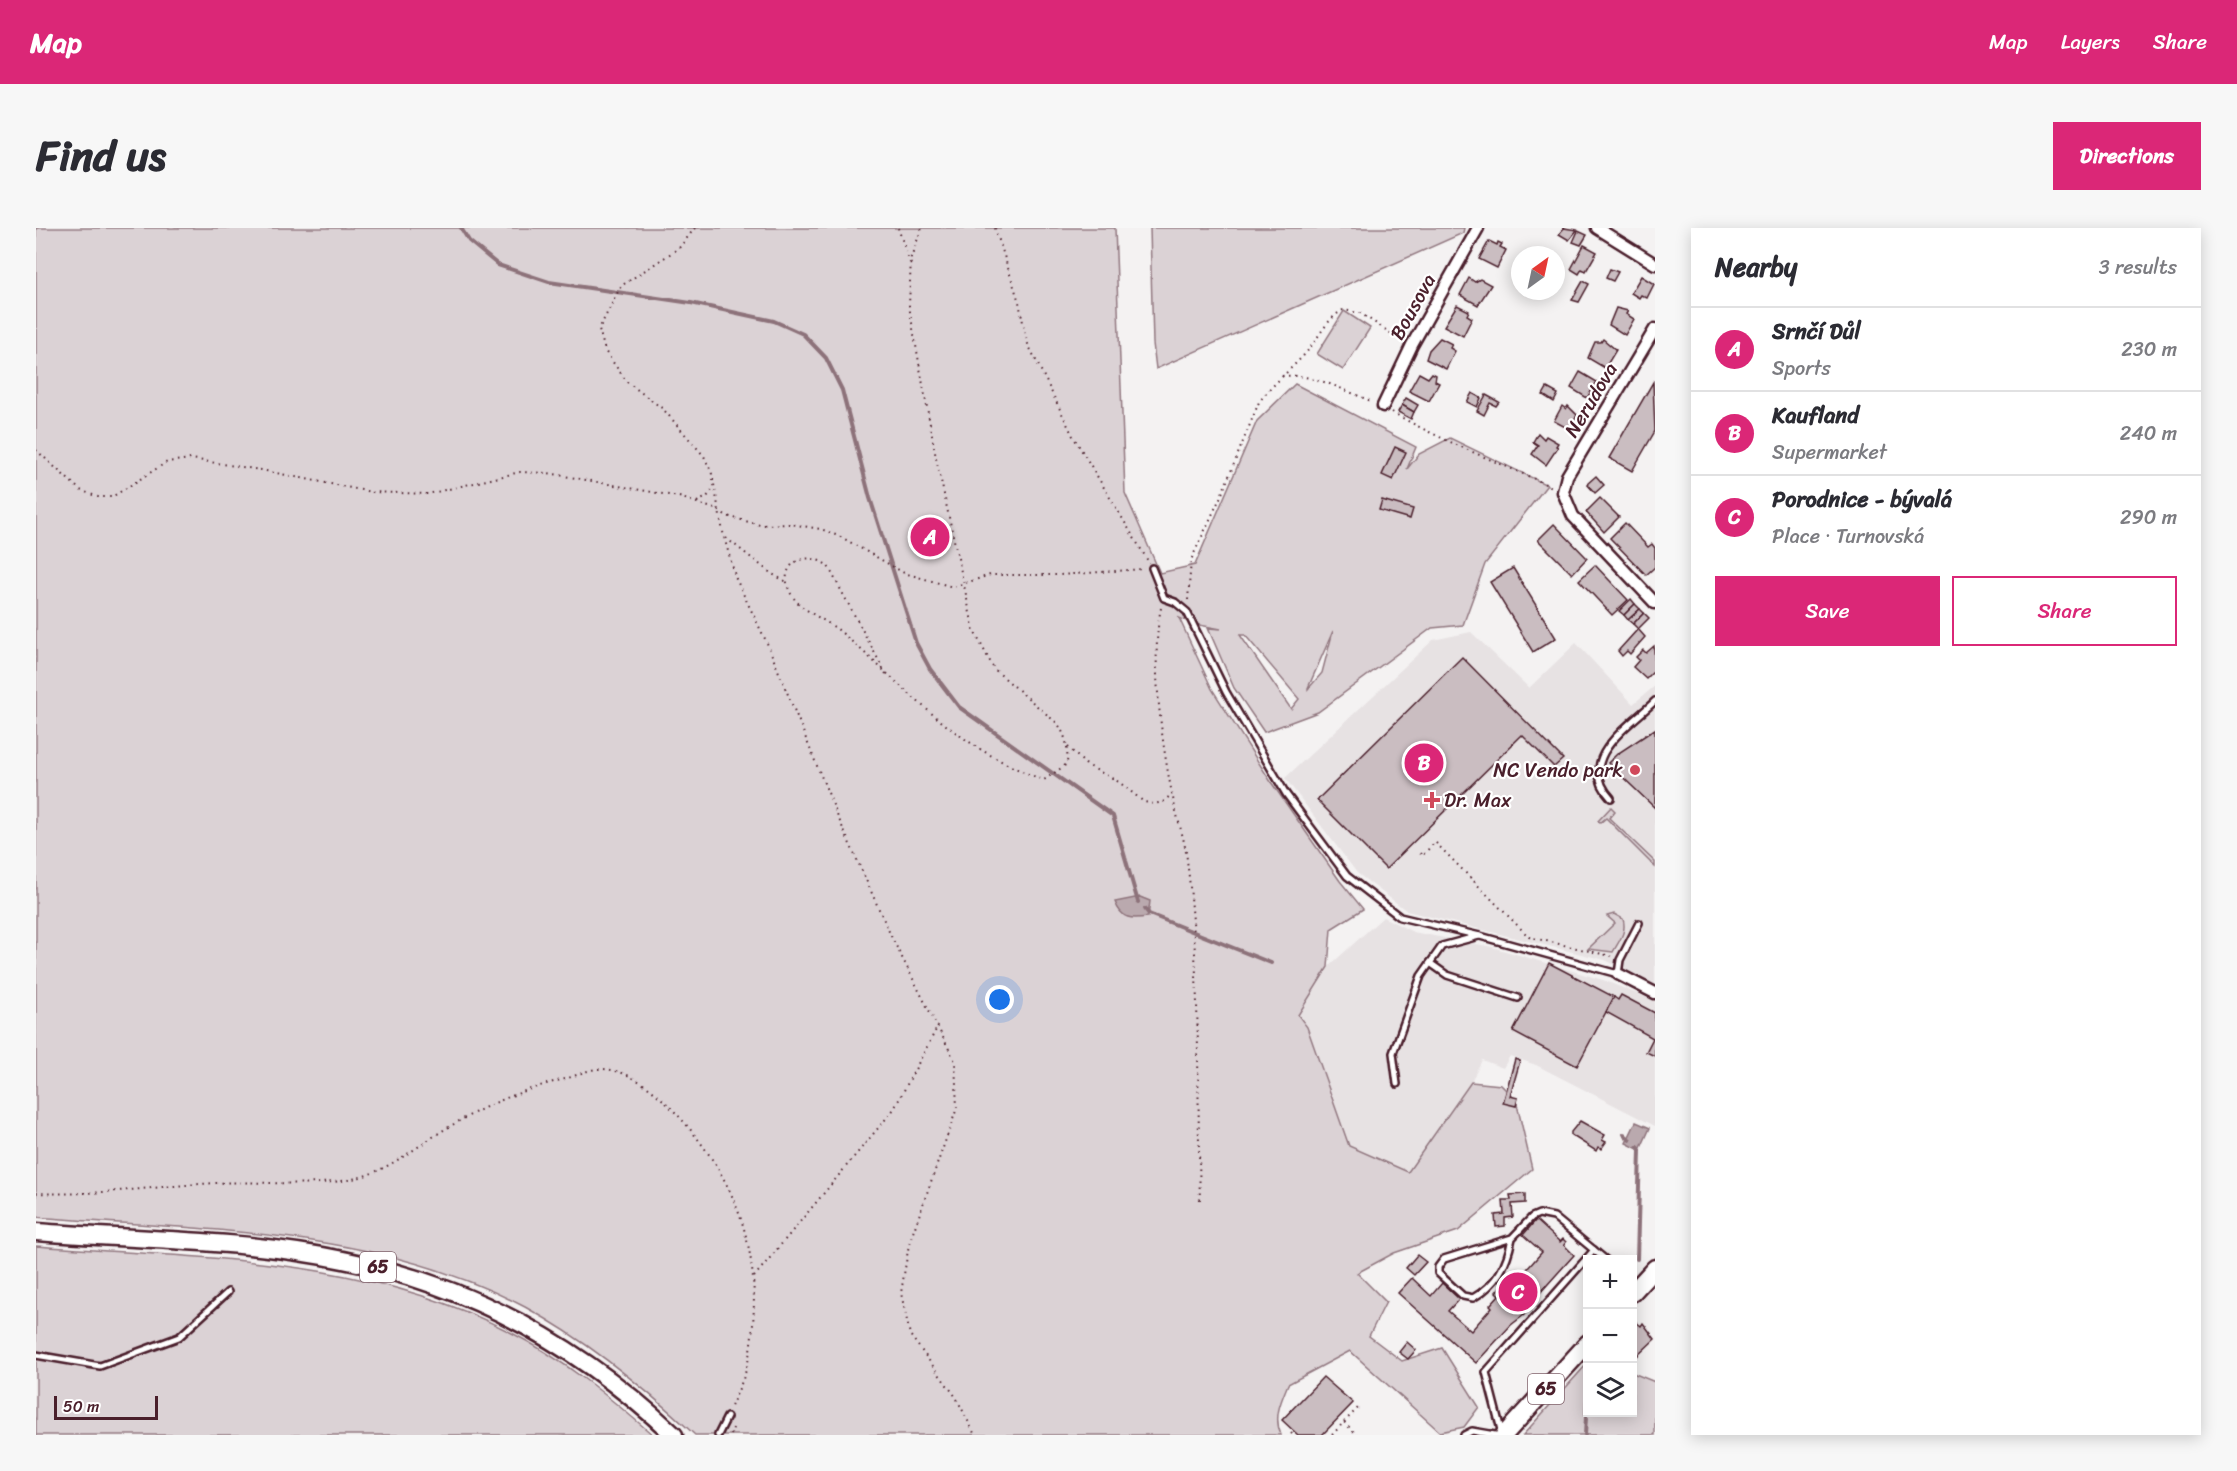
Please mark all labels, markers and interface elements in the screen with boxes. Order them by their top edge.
text: Map [30,18,82,67]
text: Map [1989,23,2028,61]
text: Layers [2061,23,2120,61]
text: Share [2153,23,2207,61]
text: Find us [36,119,166,193]
button: Directions [2053,122,2201,190]
text: Nearby [1715,244,1797,290]
north arrow [1511,246,1565,300]
text: 3 results [2099,250,2177,285]
street label: Bousova [1380,267,1446,347]
text: Srnčí Důl [1772,312,1861,351]
text: A [1728,332,1741,367]
text: 230 m [2121,332,2177,367]
text: Sports [1772,351,1831,386]
street label: Nerudova [1555,355,1627,445]
text: Kaufland [1772,396,1859,435]
text: B [1728,416,1741,451]
text: 240 m [2120,416,2177,451]
text: Supermarket [1772,435,1887,470]
text: Porodnice - bývalá [1772,480,1952,519]
text: C [1728,500,1741,535]
text: 290 m [2120,500,2177,535]
pin: A [910,514,950,560]
text: Place · Turnovská [1772,519,1924,554]
button: Save [1715,576,1940,646]
button: Share [1952,576,2177,646]
pin: B [1404,740,1444,786]
place label: NC Vendo park [1493,753,1623,788]
marker: NC Vendo park [1628,763,1642,777]
place label: Dr. Max [1444,783,1512,818]
marker: Dr. Max [1425,793,1439,807]
your location [985,985,1014,1014]
road number: 65 [360,1252,396,1282]
map controls [1583,1255,1637,1417]
button: + [1583,1255,1637,1309]
pin: C [1498,1270,1538,1314]
button: − [1583,1309,1637,1363]
button: layers [1583,1363,1637,1417]
road number: 65 [1528,1374,1564,1404]
text: 50 m [63,1392,99,1421]
scale bar [54,1393,158,1420]

